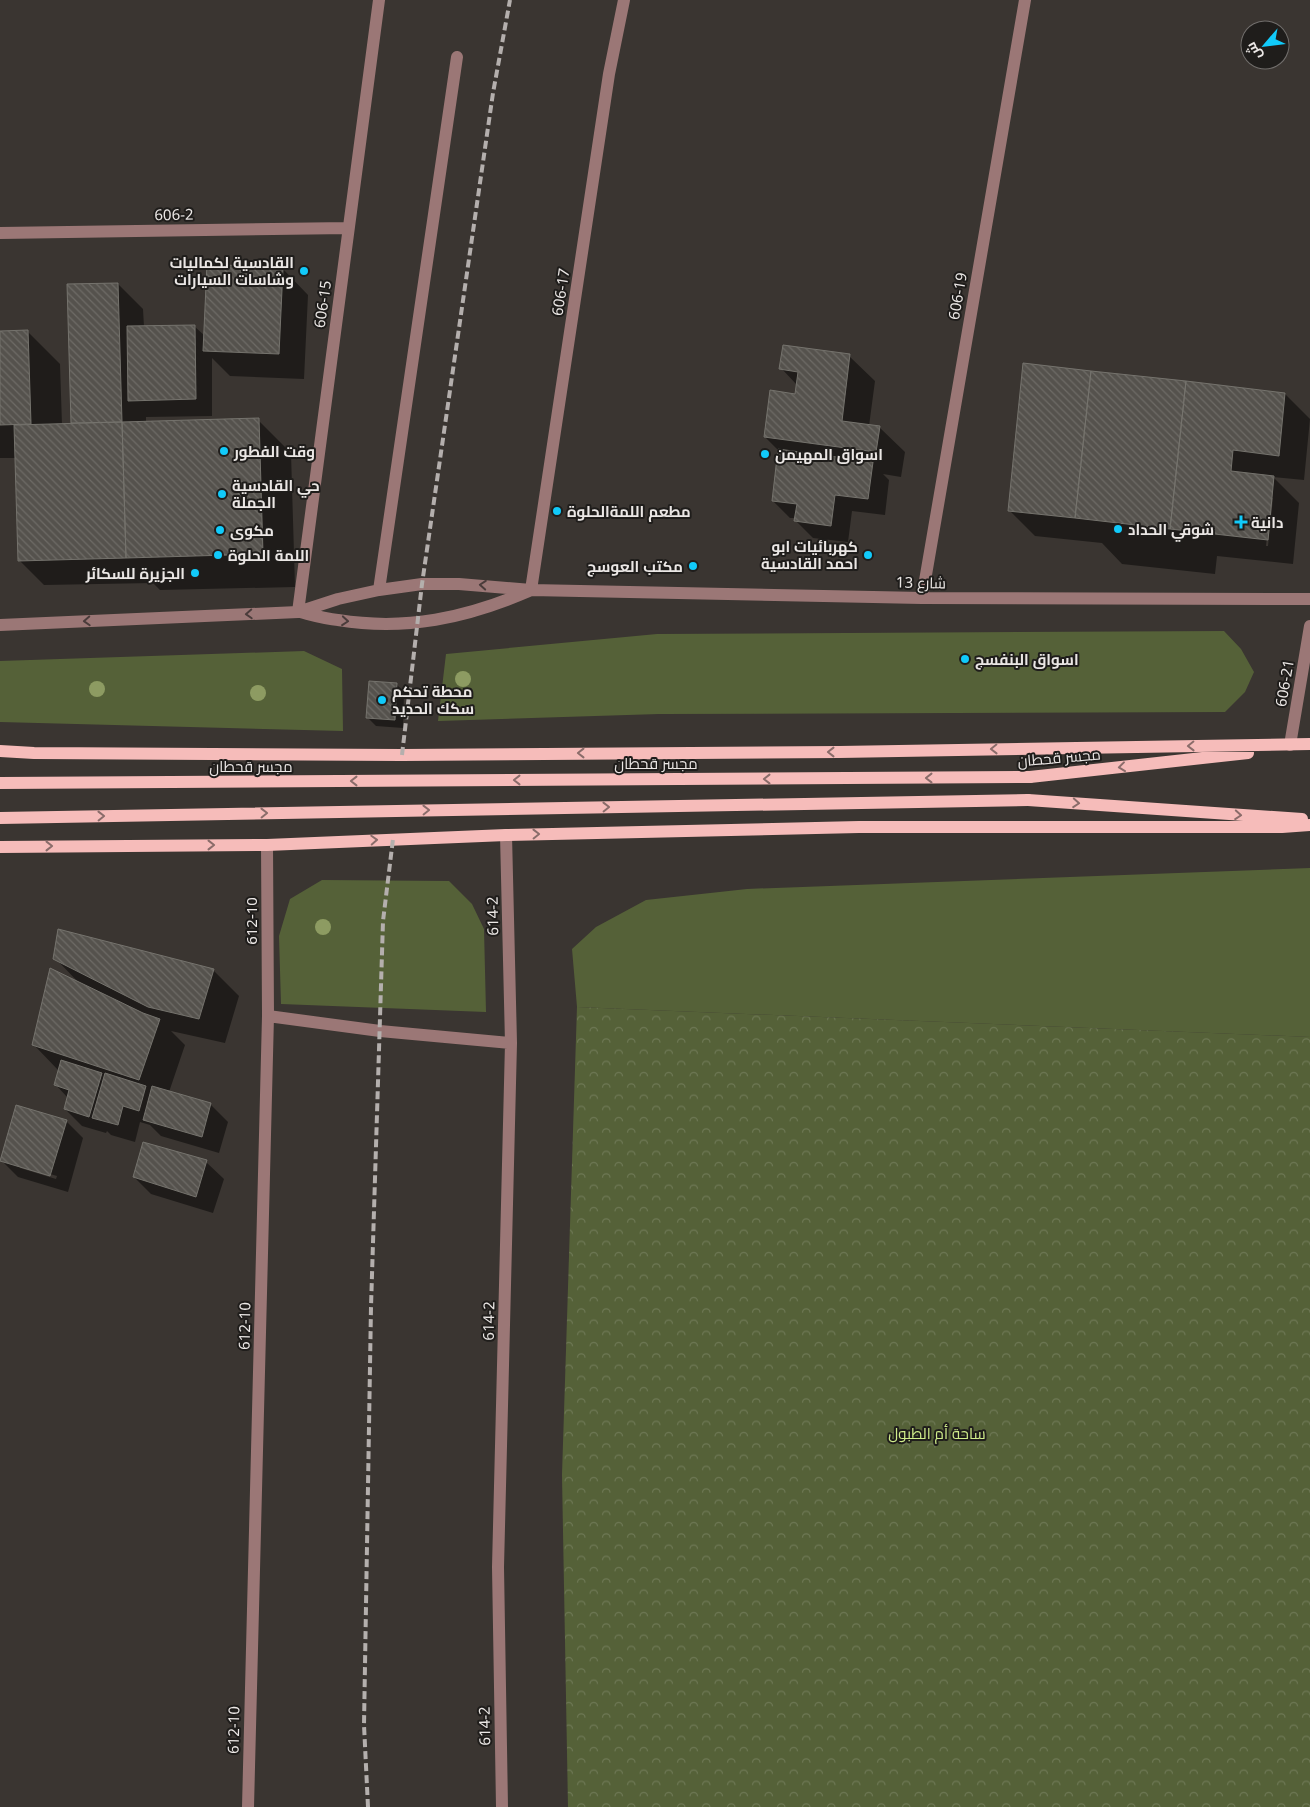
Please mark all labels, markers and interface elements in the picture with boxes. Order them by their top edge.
north arrow [1240,20,1290,70]
text: ش [1240,39,1266,64]
street label: 606-2 [154,204,194,224]
place label: القادسية لكماليات وشاسات السيارات [170,252,294,289]
marker: القادسية لكماليات وشاسات السيارات [298,265,310,277]
street label: 606-17 [546,267,574,317]
street label: 606-19 [943,271,971,321]
street label: 606-15 [309,279,335,329]
place label: وقت الفطور [233,441,315,461]
place label: اسواق المهيمن [775,444,883,464]
marker: وقت الفطور [218,445,230,457]
marker: اسواق المهيمن [759,448,771,460]
place label: حي القادسية الجملة [232,475,320,512]
marker: حي القادسية الجملة [216,488,228,500]
place label: مطعم اللمةالحلوة [567,501,691,522]
marker: مطعم اللمةالحلوة [551,505,563,517]
place label: دانية [1251,512,1283,532]
marker: دانية [1235,516,1247,528]
place label: شوقي الحداد [1128,519,1214,542]
place label: مكوى [230,520,274,540]
marker: شوقي الحداد [1112,523,1124,535]
marker: مكوى [214,524,226,536]
place label: كهربائيات ابو احمد القادسية [761,536,858,573]
place label: اللمة الحلوة [228,545,309,565]
marker: اللمة الحلوة [212,549,224,561]
marker: كهربائيات ابو احمد القادسية [862,549,874,561]
place label: مكتب العوسج [587,556,683,577]
marker: مكتب العوسج [687,560,699,572]
place label: الجزيرة للسكائر [85,563,185,583]
marker: الجزيرة للسكائر [189,567,201,579]
street label: شارع 13 [896,572,946,594]
one-way arrow [478,580,486,591]
one-way arrow [245,608,253,619]
one-way arrow [342,615,350,626]
one-way arrow [82,616,90,626]
place label: اسواق البنفسج [975,649,1079,670]
marker: اسواق البنفسج [959,653,971,665]
street label: 606-21 [1270,658,1298,708]
place label: محطة تحكم سكك الحديد [392,681,474,718]
marker: محطة تحكم سكك الحديد [376,694,388,706]
one-way arrow [1187,741,1195,751]
street label: مجسر قحطان [1017,743,1102,772]
one-way arrow [990,744,998,754]
one-way arrow [827,747,835,757]
one-way arrow [577,748,585,759]
street label: مجسر قحطان [614,753,698,774]
street label: مجسر قحطان [209,756,293,777]
one-way arrow [1118,761,1126,772]
one-way arrow [925,773,932,783]
one-way arrow [762,774,770,784]
one-way arrow [512,775,520,785]
one-way arrow [350,776,358,786]
one-way arrow [1073,798,1081,809]
one-way arrow [602,802,610,812]
one-way arrow [422,805,430,816]
one-way arrow [260,808,268,818]
one-way arrow [1235,809,1243,820]
one-way arrow [98,811,105,821]
one-way arrow [532,829,540,840]
one-way arrow [370,835,378,846]
one-way arrow [208,840,215,850]
one-way arrow [45,841,53,851]
street label: 614-2 [482,896,502,936]
street label: 612-10 [241,897,261,945]
street label: 614-2 [478,1301,498,1341]
street label: 612-10 [234,1302,254,1350]
park label: ساحة أم الطبول [888,1423,986,1444]
street label: 612-10 [223,1706,243,1754]
street label: 614-2 [474,1706,494,1746]

